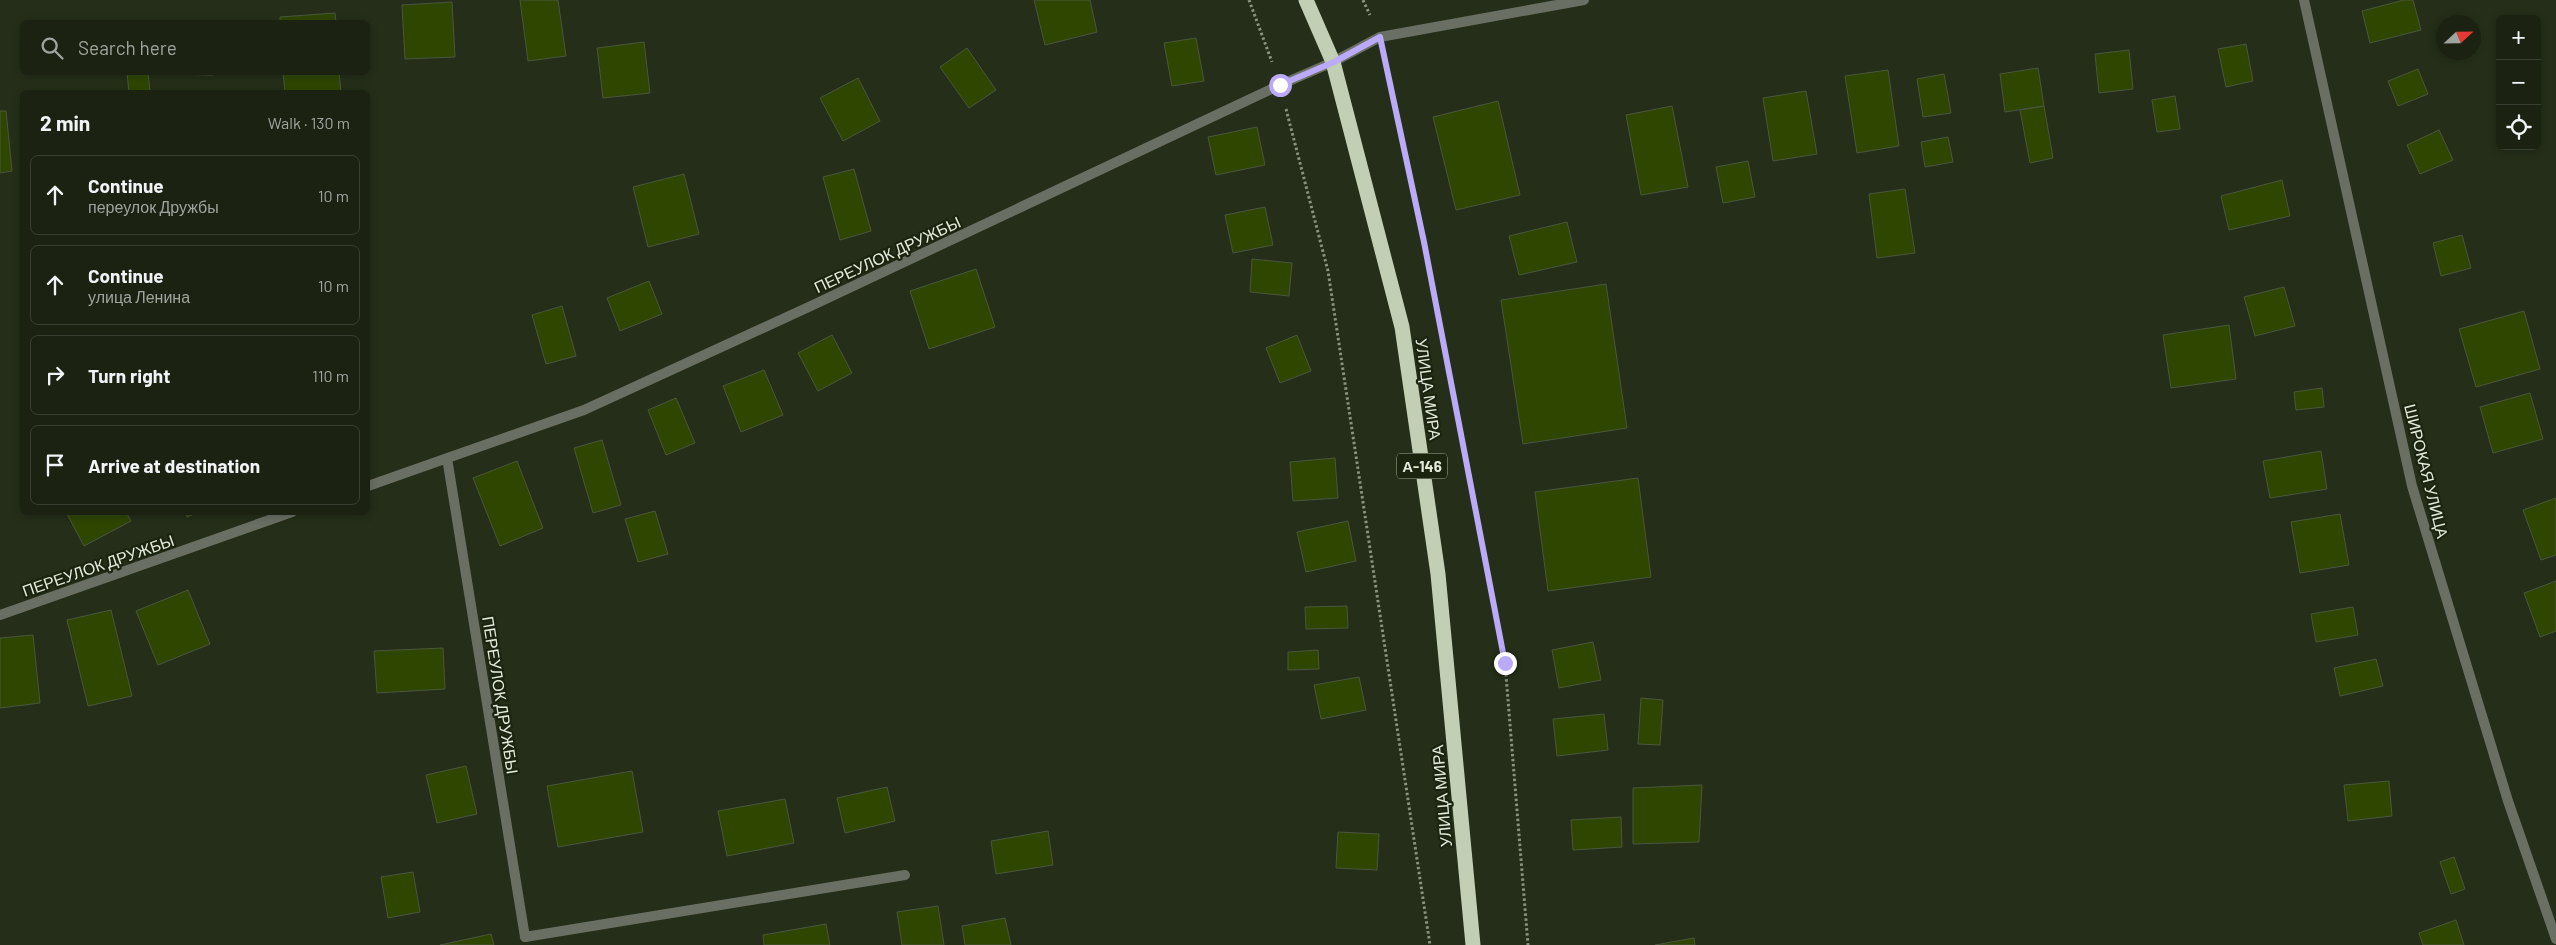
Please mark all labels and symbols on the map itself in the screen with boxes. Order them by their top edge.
north arrow [2436,15,2481,60]
route start [1269,74,1292,97]
street label: ПЕРЕУЛОК ДРУЖБЫ [811,212,963,296]
street label: УЛИЦА МИРА [1412,337,1446,441]
street label: ШИРОКАЯ УЛИЦА [2401,402,2453,540]
road number: А-146 [1397,454,1447,478]
street label: ПЕРЕУЛОК ДРУЖБЫ [20,530,176,600]
street label: ПЕРЕУЛОК ДРУЖБЫ [479,615,523,775]
route end [1494,652,1517,675]
street label: УЛИЦА МИРА [1427,744,1455,848]

